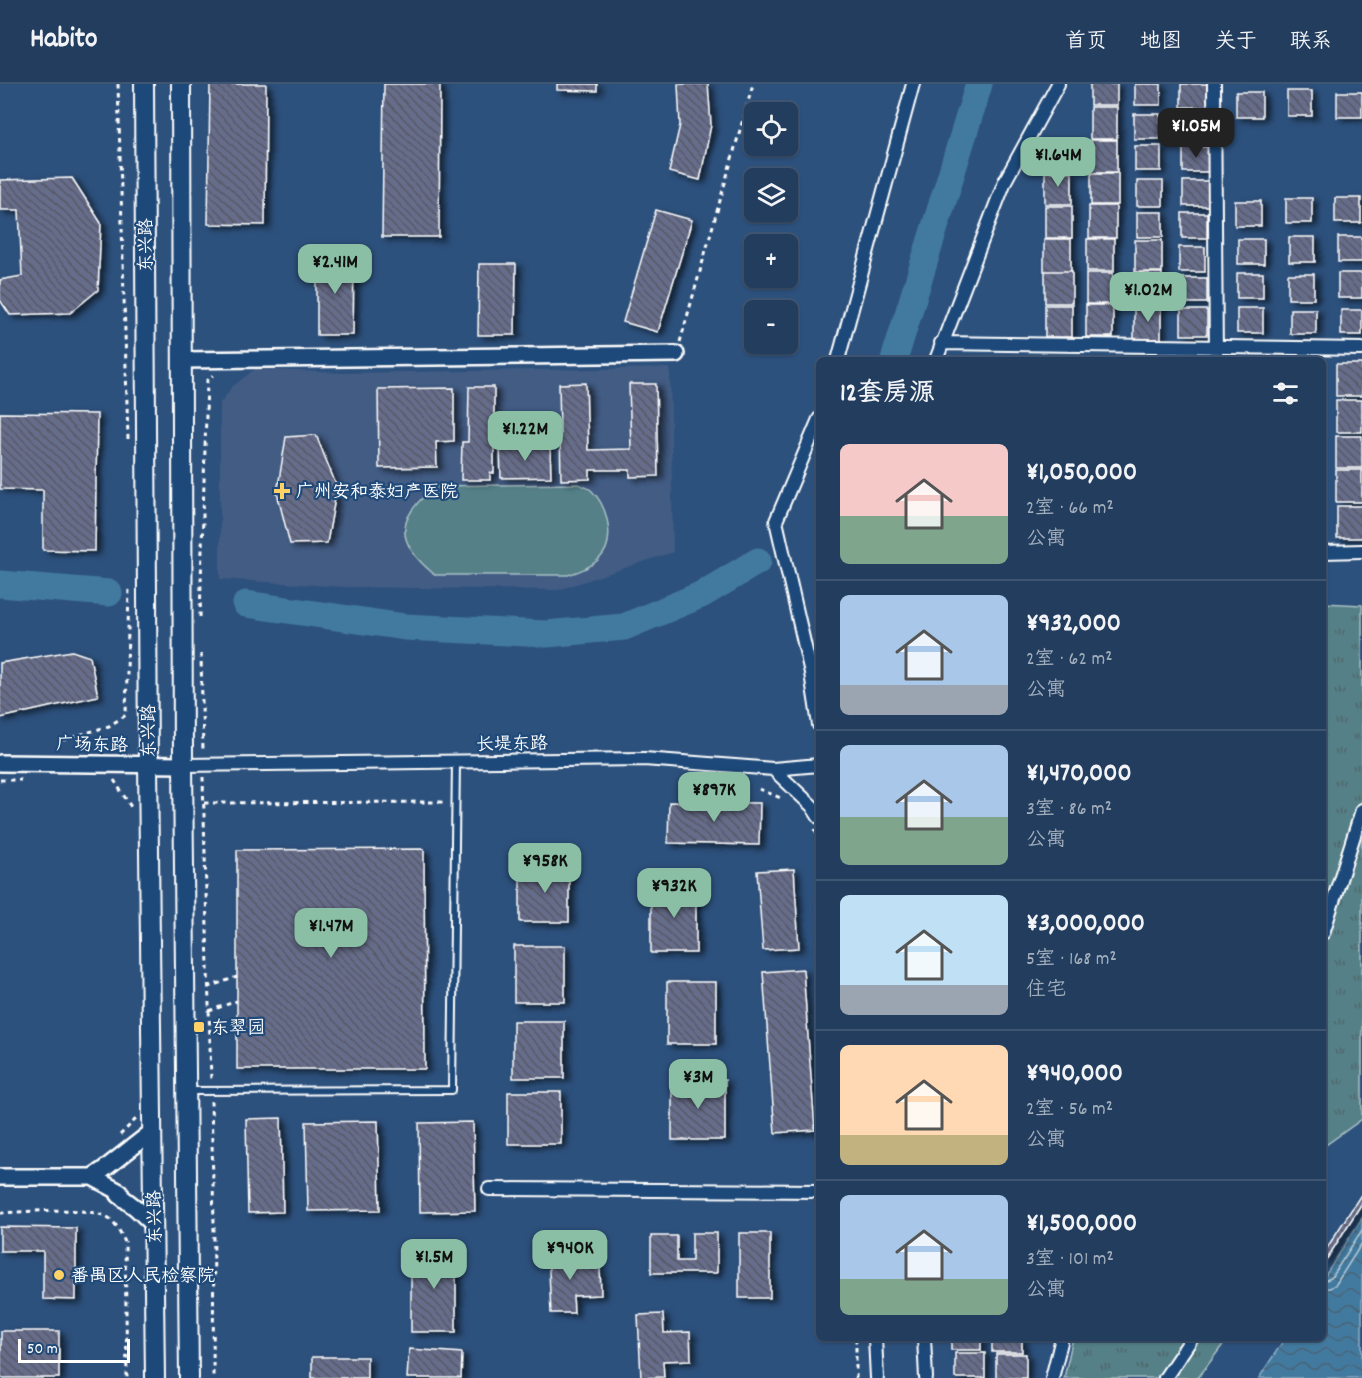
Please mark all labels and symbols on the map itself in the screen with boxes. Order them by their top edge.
pin: ¥1.05M [1147,108,1245,159]
pin: ¥1.64M [1009,137,1107,188]
street label: 东兴路 [135,218,160,272]
pin: ¥2.41M [286,244,384,295]
pin: ¥1.02M [1099,272,1197,323]
pin: ¥1.22M [476,411,574,462]
place label: 广州安和泰妇产医院 [296,481,458,506]
marker: 广州安和泰妇产医院 [273,482,291,500]
street label: 东兴路 [138,704,163,758]
street label: 长堤东路 [476,732,548,759]
street label: 广场东路 [56,733,128,760]
pin: ¥897K [672,772,756,823]
pin: ¥958K [503,843,587,894]
pin: ¥932K [632,868,716,919]
pin: ¥1.47M [282,908,380,959]
place label: 东翠园 [211,1017,265,1042]
marker: 东翠园 [192,1020,206,1034]
pin: ¥3M [669,1059,727,1110]
street label: 东兴路 [144,1190,169,1244]
pin: ¥940K [528,1230,612,1281]
pin: ¥1.5M [392,1239,476,1290]
place label: 番禺区人民检察院 [71,1265,215,1290]
marker: 番禺区人民检察院 [52,1268,66,1282]
scale bar [18,1336,130,1364]

